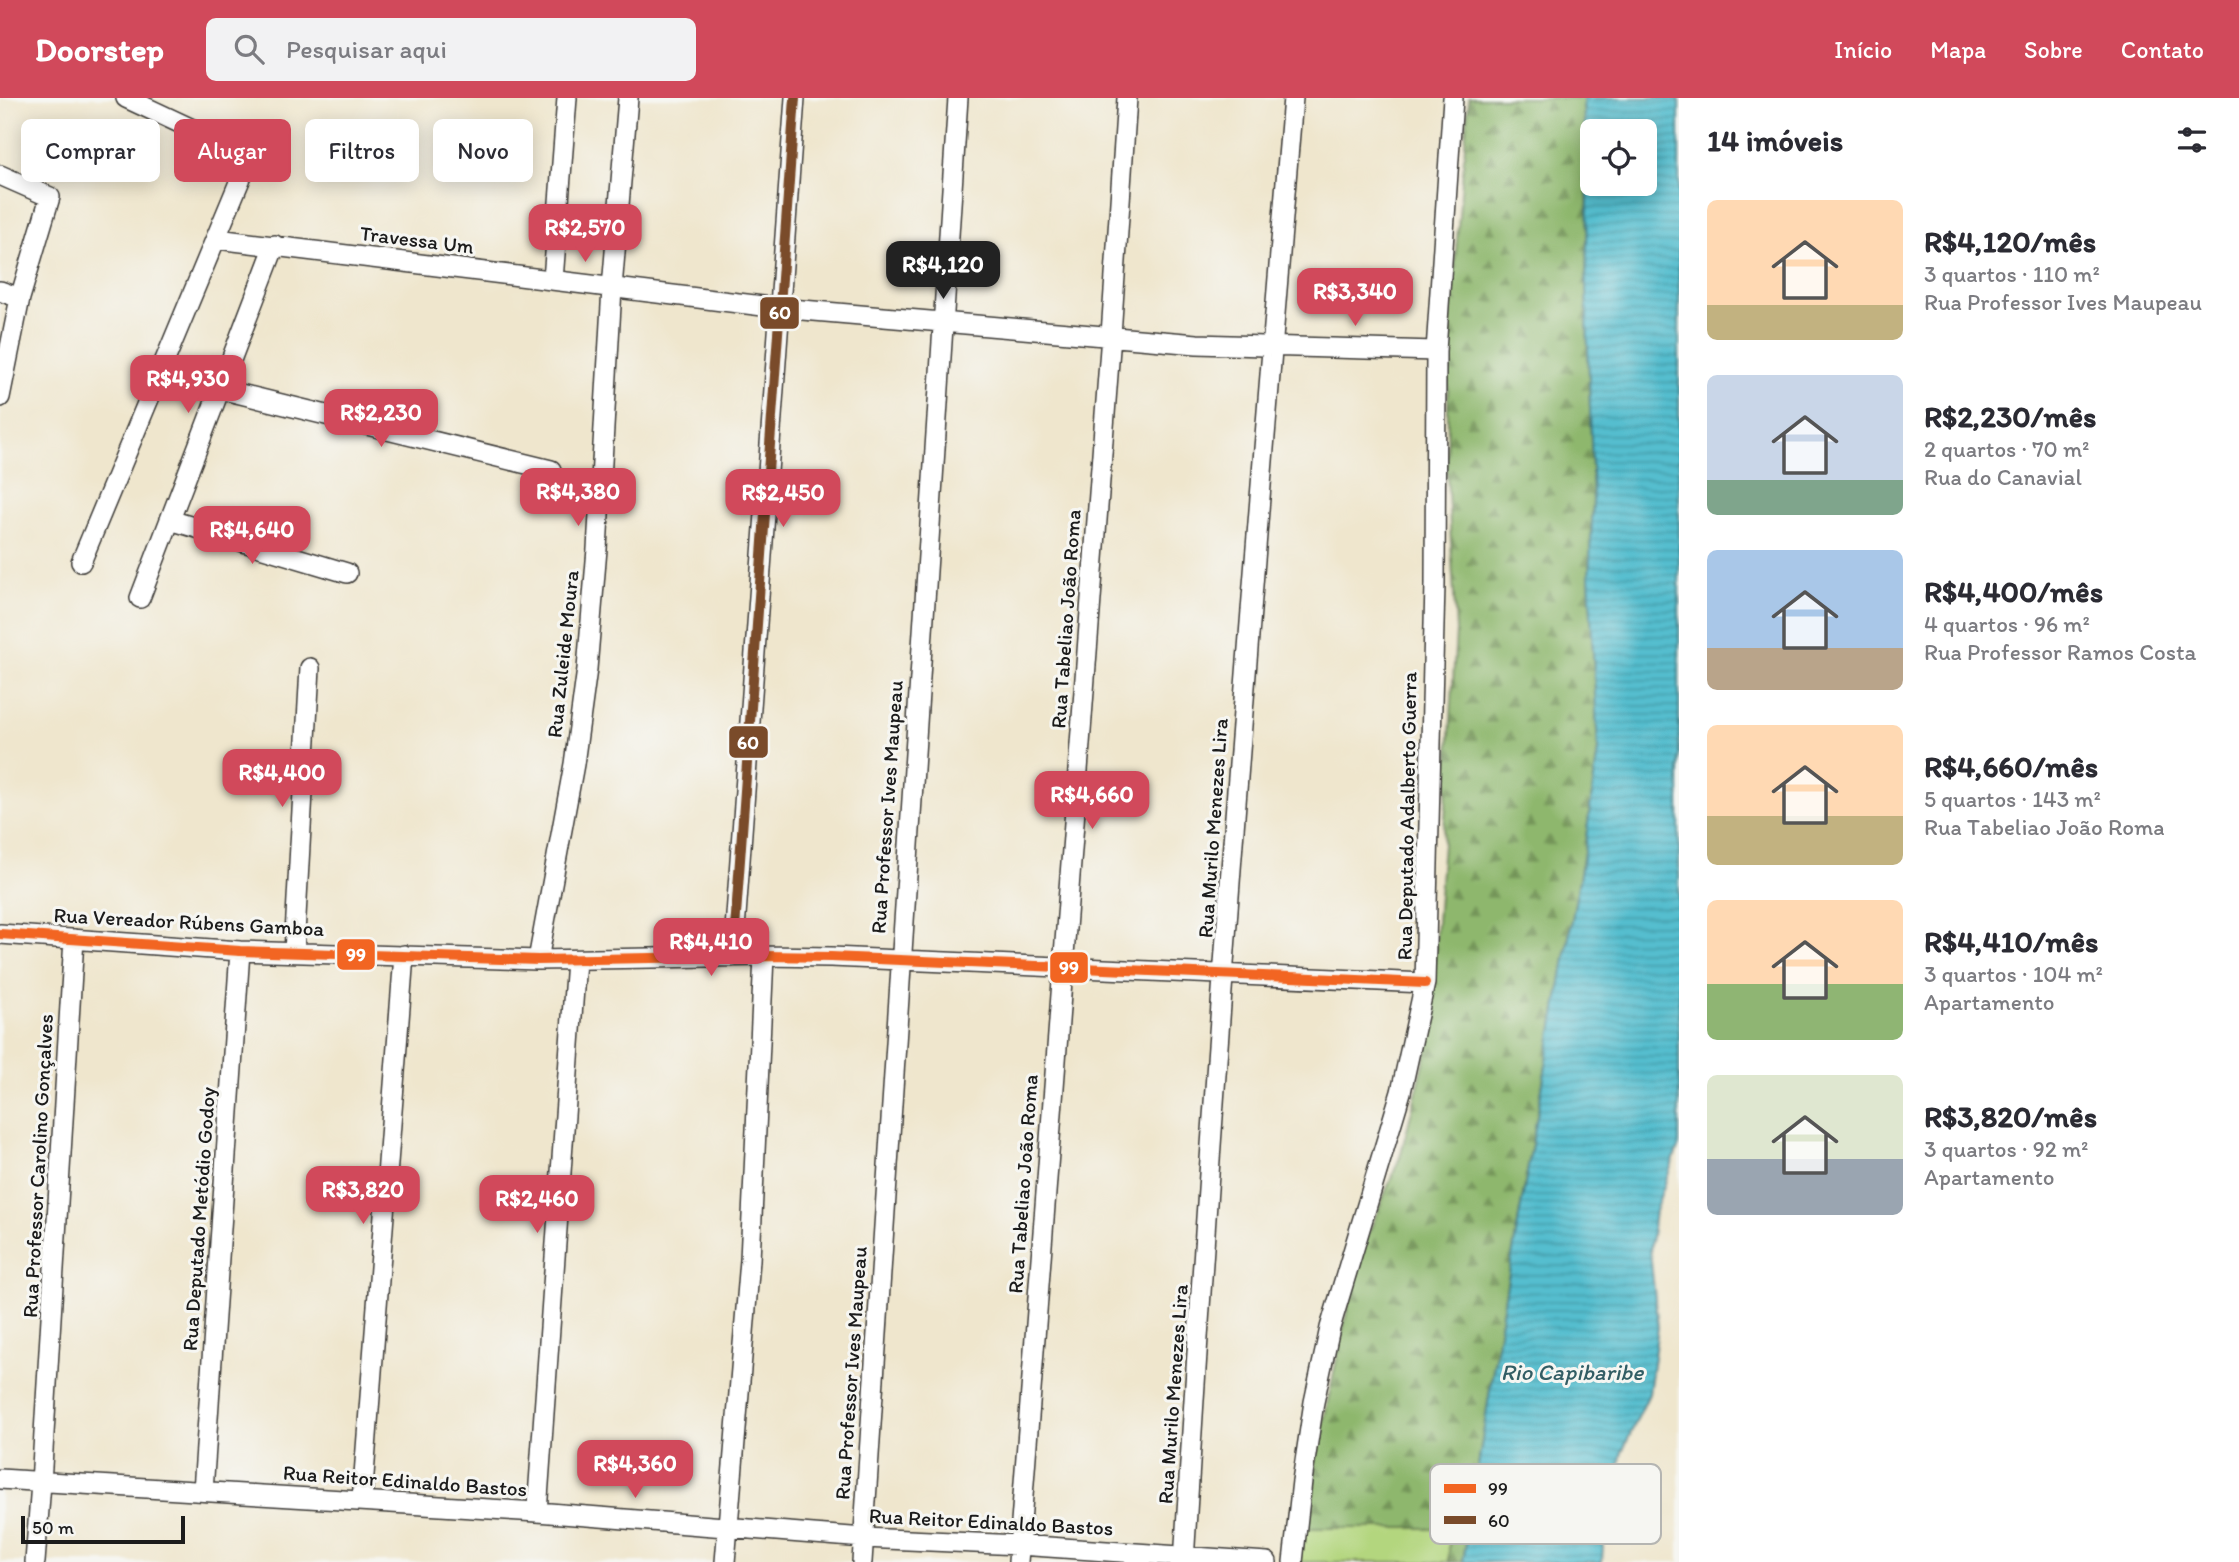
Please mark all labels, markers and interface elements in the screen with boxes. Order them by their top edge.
search box [206,18,696,81]
text: Doorstep [35,30,164,69]
icon: search [230,30,268,68]
text: Pesquisar aqui [286,33,447,65]
text: Início [1834,35,1892,64]
text: Mapa [1930,35,1986,64]
text: Sobre [2024,35,2083,64]
text: Contato [2121,35,2204,64]
chip: Comprar [21,119,160,182]
chip: Alugar [174,119,291,182]
chip: Filtros [305,119,419,182]
chip: Novo [433,119,533,182]
map controls [1580,119,1657,196]
button: locate [1580,119,1657,196]
icon: filters [2173,121,2211,159]
text: 14 imóveis [1707,122,1843,159]
pin: R$2,570 [520,204,650,264]
text: R$2,570 [545,213,625,241]
street label: Travessa Um [359,220,475,259]
text: R$4,120/mês [1924,223,2096,260]
icon: home [1763,228,1847,312]
pin: R$4,120 [878,242,1008,301]
text: R$4,120 [902,250,984,278]
text: 3 quartos · 110 m² [1924,260,2100,288]
pin: R$3,340 [1290,268,1420,328]
text: R$3,340 [1313,277,1397,305]
text: Rua Professor Ives Maupeau [1924,288,2202,316]
line badge: 60 [759,296,800,330]
text: 60 [769,301,791,324]
pin: R$4,930 [123,356,253,415]
text: R$4,930 [146,364,230,392]
pin: R$2,230 [316,390,446,449]
text: R$2,230 [340,398,422,426]
text: R$2,230/mês [1924,398,2096,435]
icon: home [1763,403,1847,487]
text: 2 quartos · 70 m² [1924,435,2089,463]
text: Rua do Canavial [1924,463,2082,491]
pin: R$4,380 [513,468,643,528]
pin: R$2,450 [718,470,848,529]
text: R$4,380 [536,477,620,505]
text: R$2,450 [741,478,825,506]
pin: R$4,640 [187,506,317,566]
street label: Rua Tabeliao João Roma [1045,508,1086,729]
text: R$4,640 [210,515,295,543]
street label: Rua Zuleide Moura [541,569,584,739]
text: R$4,400/mês [1924,573,2103,610]
icon: home [1763,578,1847,662]
text: 4 quartos · 96 m² [1924,610,2090,638]
text: Rua Professor Ramos Costa [1924,638,2196,666]
street label: Rua Deputado Adalberto Guerra [1391,671,1422,960]
street label: Rua Professor Ives Maupeau [865,679,908,934]
street label: Rua Murilo Menezes Lira [1192,717,1233,939]
line badge: 60 [728,725,769,759]
text: 60 [737,731,759,754]
text: R$4,660/mês [1924,748,2098,785]
pin: R$4,400 [217,750,347,809]
icon: home [1763,753,1847,837]
text: R$4,400 [239,758,326,786]
pin: R$4,660 [1027,772,1157,831]
text: R$4,660 [1050,780,1134,808]
text: 5 quartos · 143 m² [1924,785,2101,813]
text: Rua Tabeliao João Roma [1924,813,2165,841]
street label: Rua Vereador Rúbens Gamboa [53,902,325,941]
pin: R$4,410 [646,918,776,978]
text: R$4,410/mês [1924,923,2098,960]
text: R$4,410 [669,927,753,955]
icon: home [1763,928,1847,1012]
line badge: 99 [336,938,376,971]
text: 99 [346,943,366,966]
line badge: 99 [1049,951,1089,984]
text: 99 [1059,956,1079,979]
text: 3 quartos · 104 m² [1924,960,2103,988]
text: Apartamento [1924,988,2055,1016]
street label: Rua Professor Carolino Gonçalves [17,1013,58,1319]
street label: Rua Tabeliao João Roma [1002,1073,1043,1294]
street label: Rua Deputado Metódio Godoy [177,1086,220,1352]
text: R$3,820/mês [1924,1098,2097,1135]
icon: home [1763,1103,1847,1187]
text: 3 quartos · 92 m² [1924,1135,2088,1163]
text: Apartamento [1924,1163,2055,1191]
pin: R$3,820 [298,1166,428,1226]
text: R$3,820 [322,1175,404,1203]
pin: R$2,460 [472,1176,602,1235]
text: R$2,460 [495,1184,579,1212]
street label: Rua Professor Ives Maupeau [829,1245,872,1500]
street label: Rua Murilo Menezes Lira [1152,1283,1193,1505]
water label: Rio Capibaribe [1501,1358,1644,1386]
pin: R$4,360 [570,1440,700,1500]
text: R$4,360 [593,1449,677,1477]
street label: Rua Reitor Edinaldo Bastos [282,1459,528,1502]
legend [1430,1464,1661,1544]
text: 99 [1488,1477,1508,1500]
street label: Rua Reitor Edinaldo Bastos [868,1503,1114,1540]
text: 60 [1488,1509,1510,1532]
scale bar [21,1513,186,1545]
text: 50 m [32,1516,74,1539]

